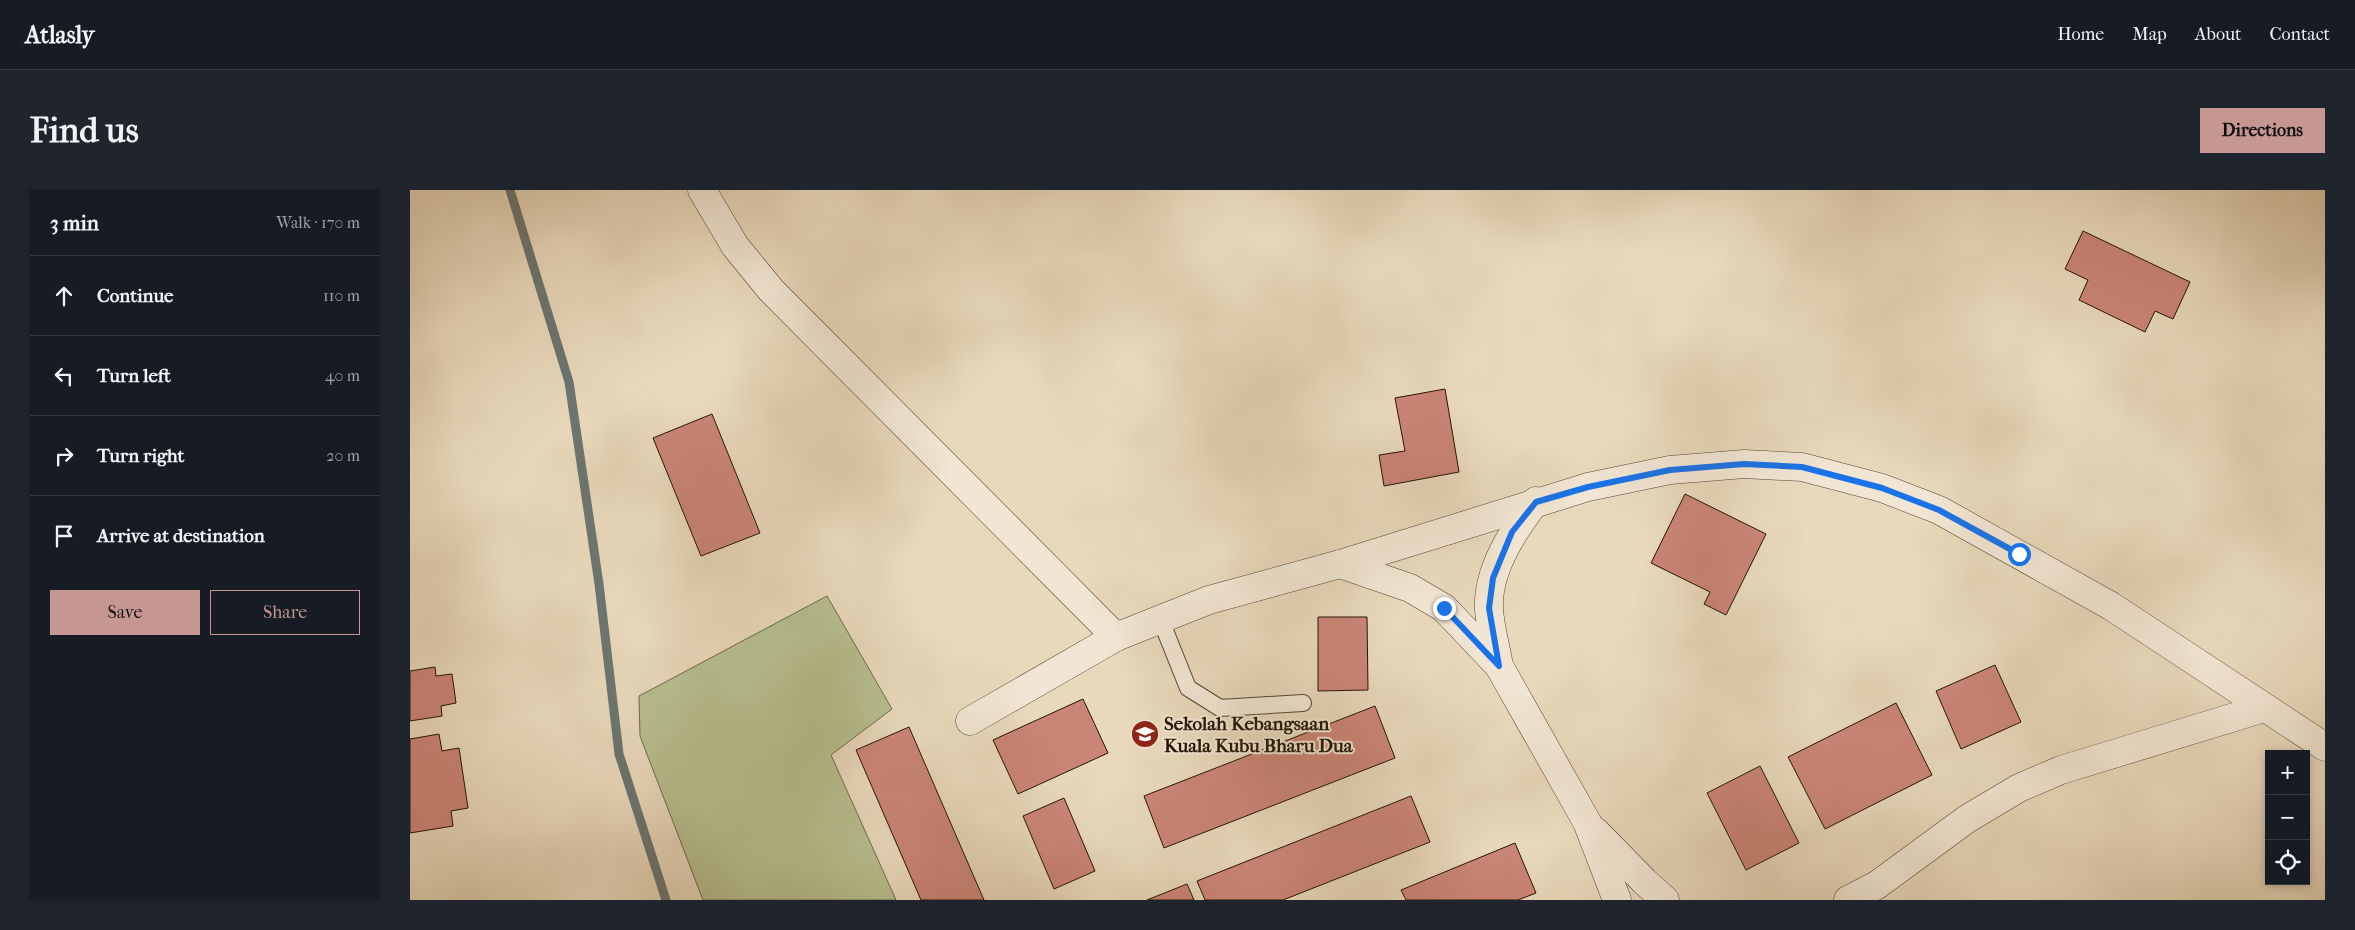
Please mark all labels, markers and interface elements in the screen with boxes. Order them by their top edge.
text: Atlasly [25,21,94,49]
text: Home [2057,24,2104,45]
text: Map [2132,24,2167,45]
text: About [2195,24,2241,45]
text: Contact [2269,24,2330,45]
button: Directions [2200,108,2325,153]
text: Find us [30,110,139,151]
text: 3 min [50,211,99,235]
text: Walk · 170 m [276,213,360,232]
icon: ahead [50,282,78,310]
text: Continue [97,285,173,307]
text: 110 m [323,286,360,305]
icon: left [50,362,78,390]
text: Turn left [97,365,171,387]
text: 40 m [325,366,360,385]
icon: right [50,442,78,470]
text: Turn right [97,445,184,467]
text: 20 m [326,446,360,465]
icon: arrive [50,522,78,550]
text: Arrive at destination [97,525,265,547]
route start [2008,543,2031,566]
button: Save [50,590,200,635]
button: Share [210,590,360,635]
route end [1433,597,1456,620]
place label: Sekolah Kebangsaan Kuala Kubu Bharu Dua [1164,713,1354,757]
school or university icon: Sekolah Kebangsaan Kuala Kubu Bharu Dua [1130,719,1160,749]
map controls [2265,750,2310,885]
button: + [2265,750,2310,795]
button: − [2265,795,2310,840]
button: locate [2265,840,2310,885]

